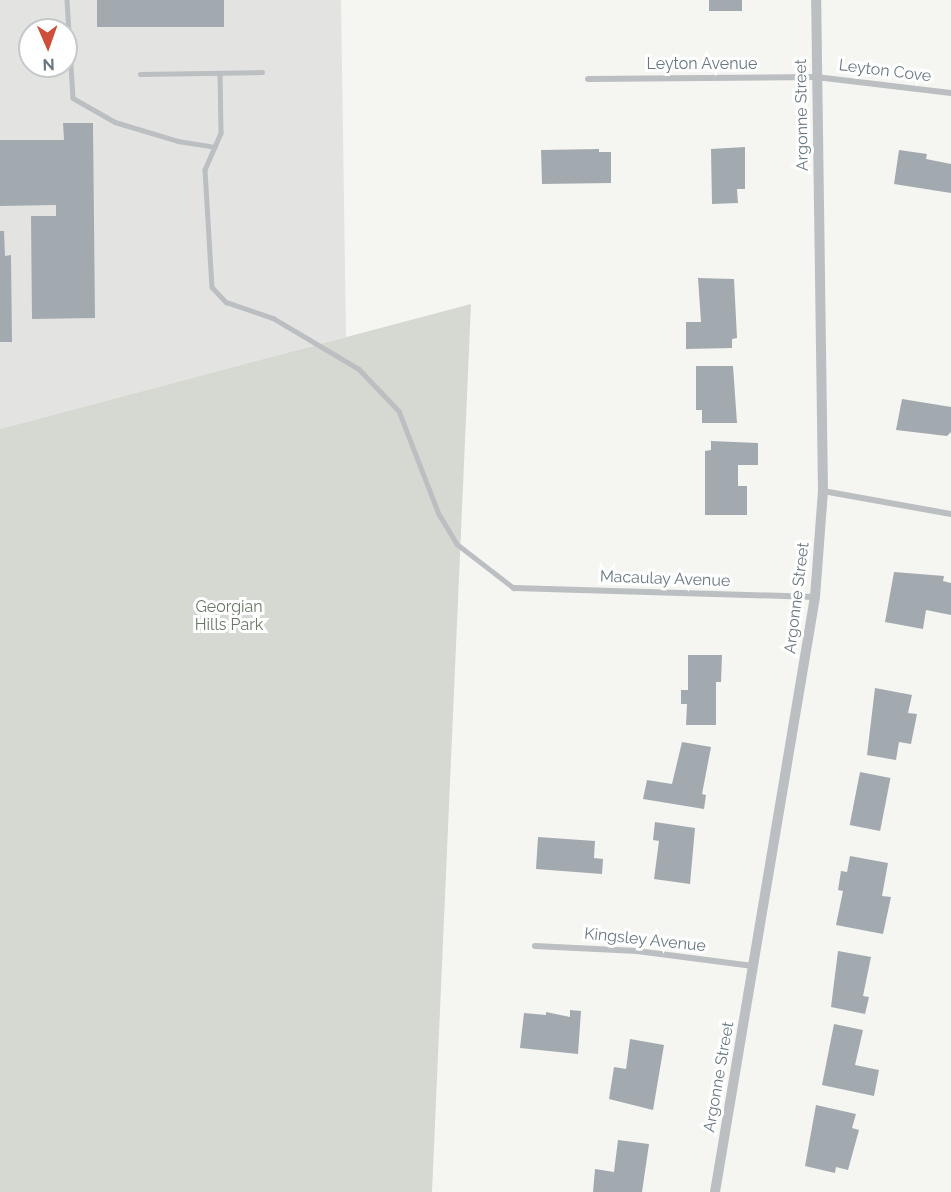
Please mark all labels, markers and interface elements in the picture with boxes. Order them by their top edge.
north arrow [18,18,78,78]
street label: Leyton Avenue [646,54,758,74]
text: N [42,55,55,74]
street label: Leyton Cove [838,56,932,86]
street label: Argonne Street [791,59,813,171]
street label: Argonne Street [781,541,813,655]
street label: Macaulay Avenue [599,567,731,591]
park label: Georgian Hills Park [195,597,263,635]
street label: Kingsley Avenue [583,924,707,956]
street label: Argonne Street [700,1020,738,1134]

